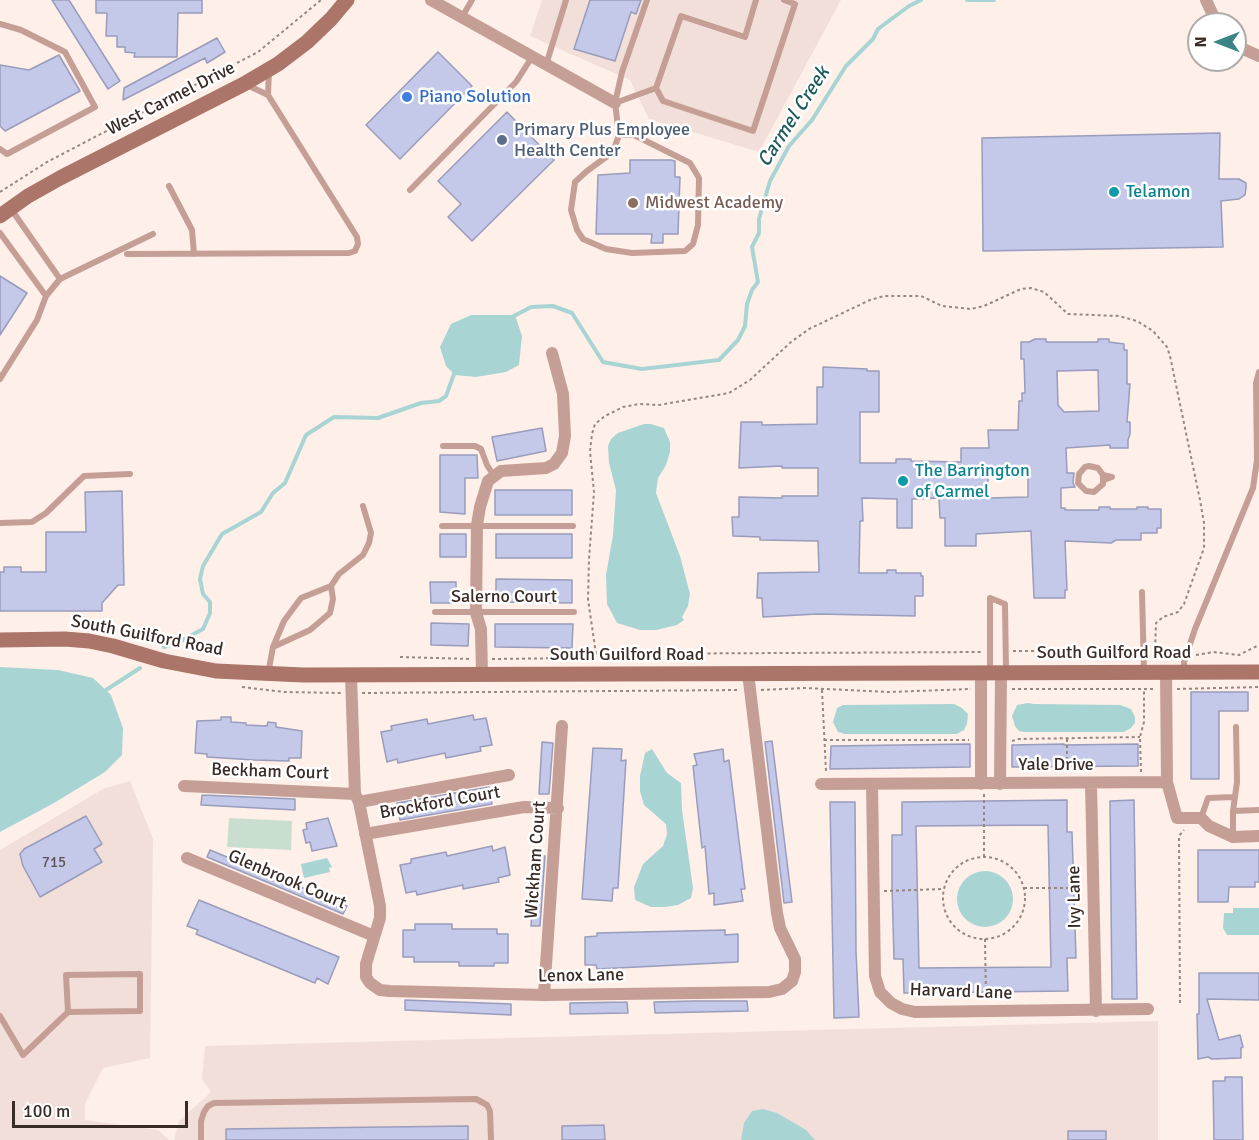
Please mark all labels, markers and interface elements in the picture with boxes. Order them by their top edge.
north arrow [1187,12,1247,72]
text: N [1191,36,1211,48]
street label: West Carmel Drive [103,57,239,141]
water label: Carmel Creek [753,62,835,172]
place label: Piano Solution [419,86,531,108]
marker: Piano Solution [400,90,414,104]
place label: Primary Plus Employee Health Center [514,119,690,162]
marker: Primary Plus Employee Health Center [495,133,509,147]
place label: Telamon [1126,181,1190,203]
marker: Telamon [1107,185,1121,199]
place label: Midwest Academy [645,192,783,214]
marker: Midwest Academy [626,196,640,210]
place label: The Barrington of Carmel [915,460,1030,502]
marker: The Barrington of Carmel [896,474,910,488]
street label: Salerno Court [451,586,557,608]
street label: South Guilford Road [69,611,225,661]
street label: South Guilford Road [1037,642,1191,664]
street label: South Guilford Road [550,644,704,666]
street label: Yale Drive [1018,754,1094,776]
street label: Beckham Court [211,759,329,785]
street label: Brockford Court [378,782,502,824]
street label: Wickham Court [521,800,551,920]
street label: Glenbrook Court [225,845,349,915]
house number: 715 [42,854,66,872]
street label: Ivy Lane [1064,865,1086,929]
street label: Lenox Lane [538,964,624,988]
street label: Harvard Lane [909,979,1013,1005]
scale bar [15,1089,190,1127]
text: 100 m [23,1100,70,1122]

